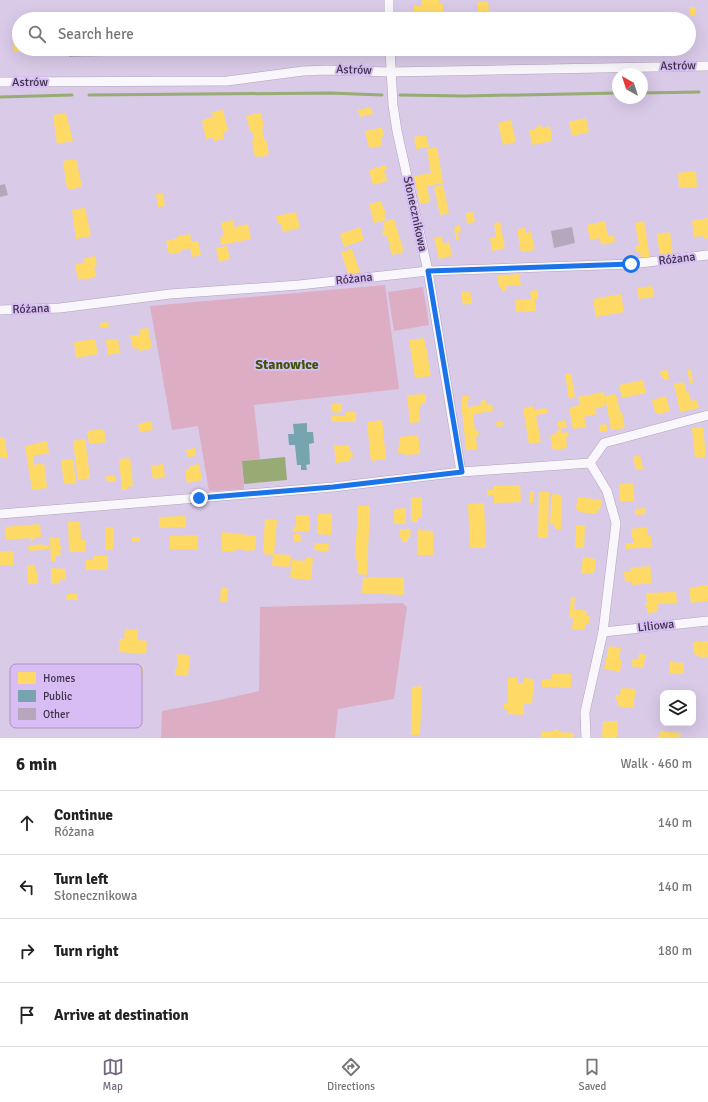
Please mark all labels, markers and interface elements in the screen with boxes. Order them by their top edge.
search box [12,12,696,56]
icon: search [26,23,48,45]
text: Search here [58,25,134,43]
street label: Astrów [660,58,696,74]
street label: Astrów [336,62,372,78]
north arrow [612,68,648,104]
street label: Astrów [12,75,48,90]
street label: Słonecznikowa [400,175,430,253]
street label: Różana [658,249,696,269]
route start [622,255,640,273]
street label: Różana [335,270,373,288]
street label: Różana [12,301,50,317]
district label: Stanowice [255,356,319,373]
route end [190,489,208,507]
street label: Liliowa [637,617,675,635]
legend [10,664,142,728]
text: Homes [43,672,75,685]
text: Public [43,690,72,703]
map controls [660,690,696,726]
button: layers [660,690,696,726]
text: Other [43,708,70,721]
text: 6 min [16,754,57,775]
text: Walk · 460 m [621,756,692,772]
text: Continue [54,806,113,824]
icon: ahead [16,812,38,834]
text: 140 m [658,815,692,831]
text: Różana [54,824,94,840]
text: Turn left [54,870,108,888]
icon: left [16,876,38,898]
text: 140 m [658,879,692,895]
text: Słonecznikowa [54,888,137,904]
icon: right [16,940,38,962]
text: Turn right [54,942,119,960]
text: 180 m [658,943,692,959]
icon: arrive [16,1004,38,1026]
text: Arrive at destination [54,1006,189,1024]
tab: Map [102,1056,124,1093]
tab: Directions [327,1056,375,1093]
tab: Saved [579,1056,606,1093]

